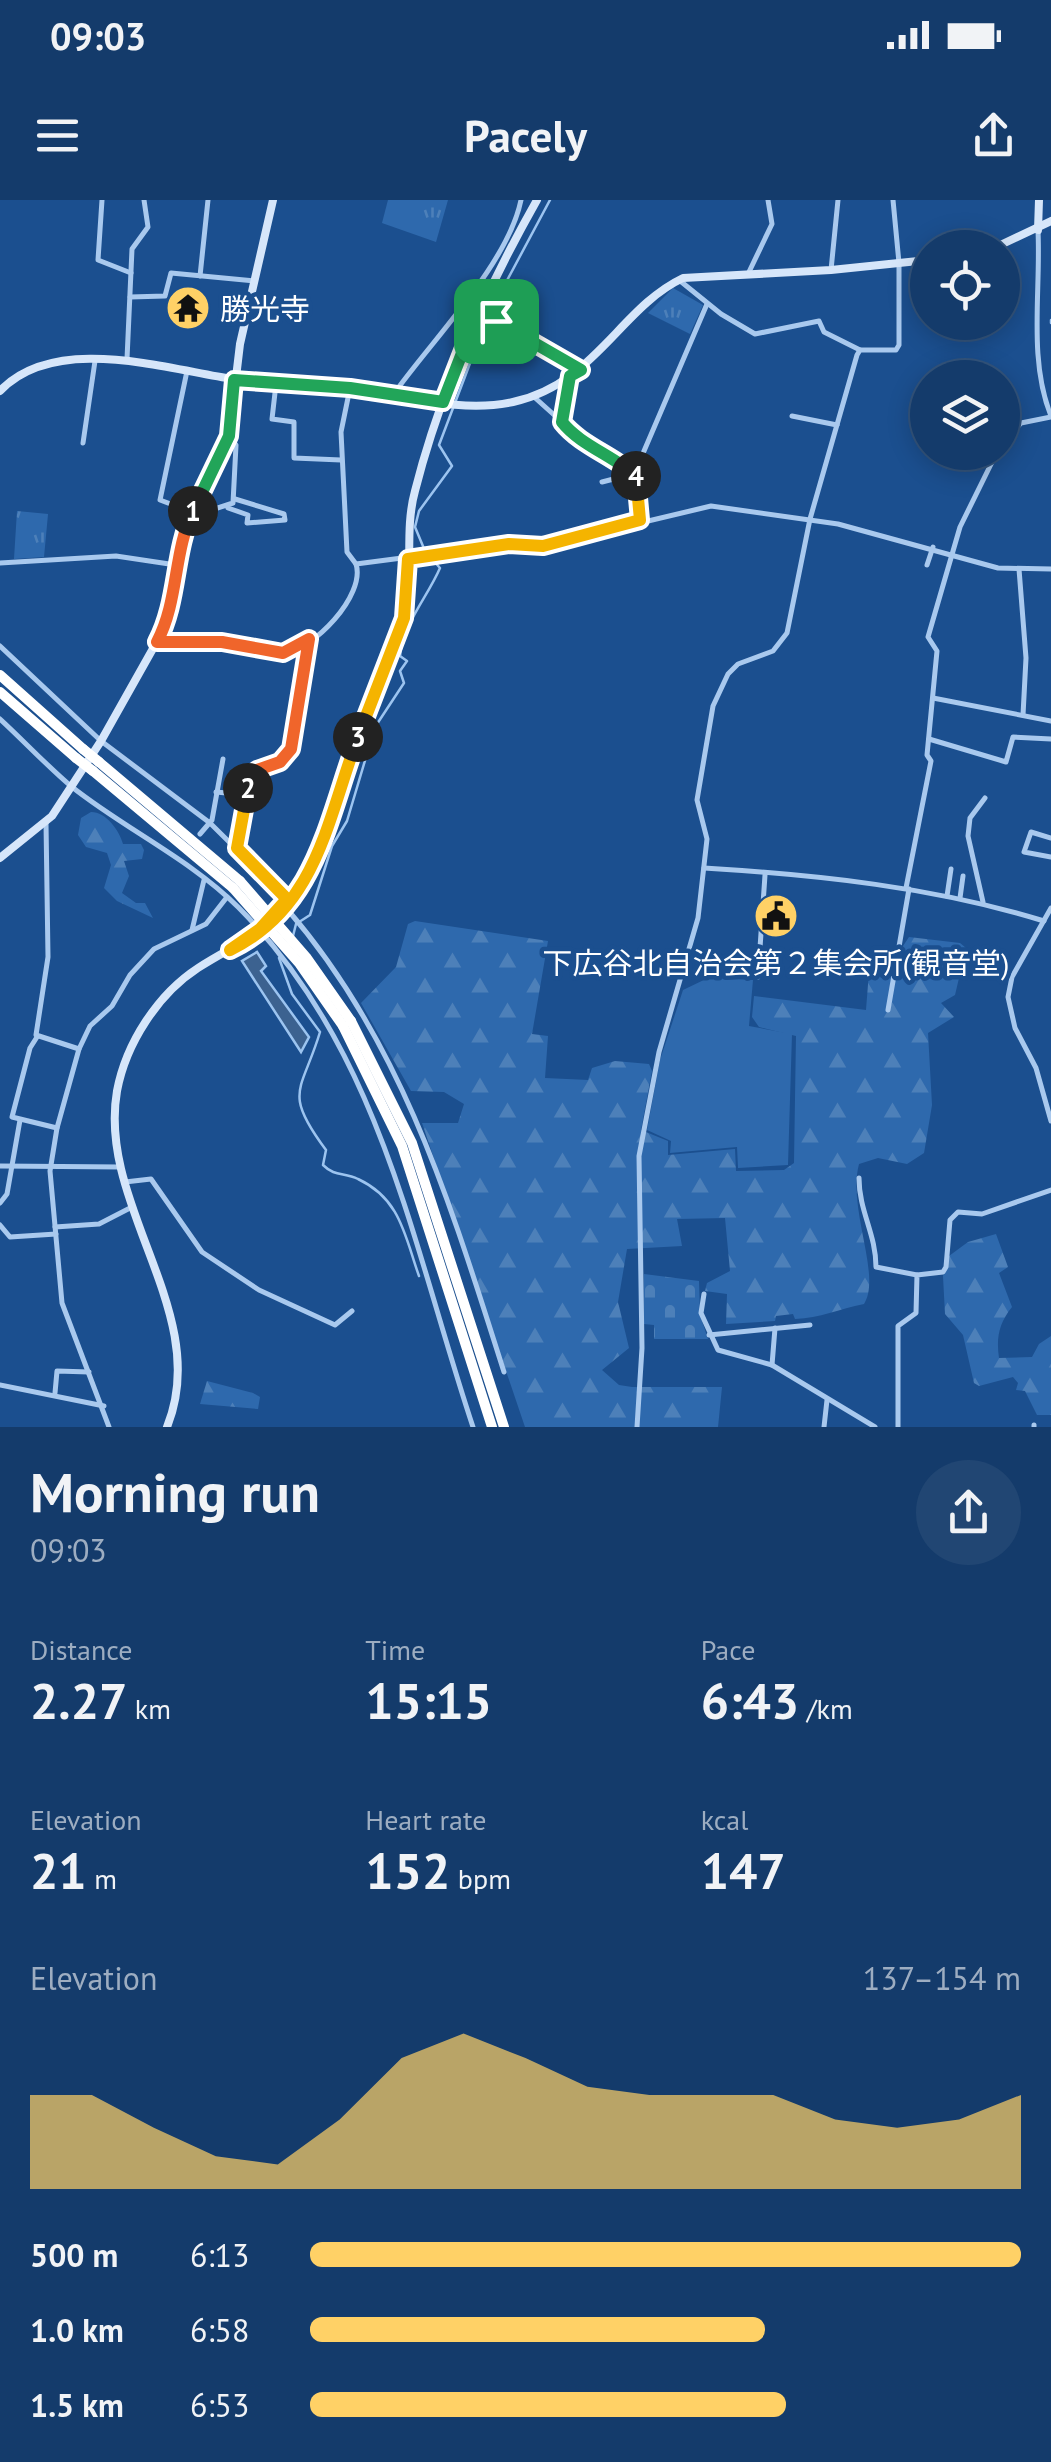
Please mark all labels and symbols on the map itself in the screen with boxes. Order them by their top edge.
pin [454,279,539,364]
temple icon: 勝光寺 [165,285,211,331]
place label: 勝光寺 [220,289,310,328]
pin: 4 [611,451,661,501]
pin: 1 [168,486,218,536]
pin: 3 [333,712,383,762]
pin: 2 [223,763,273,813]
public building icon: 下広谷北自治会第２集会所(観音堂) [753,893,799,939]
place label: 下広谷北自治会第２集会所(観音堂) [543,943,1009,982]

